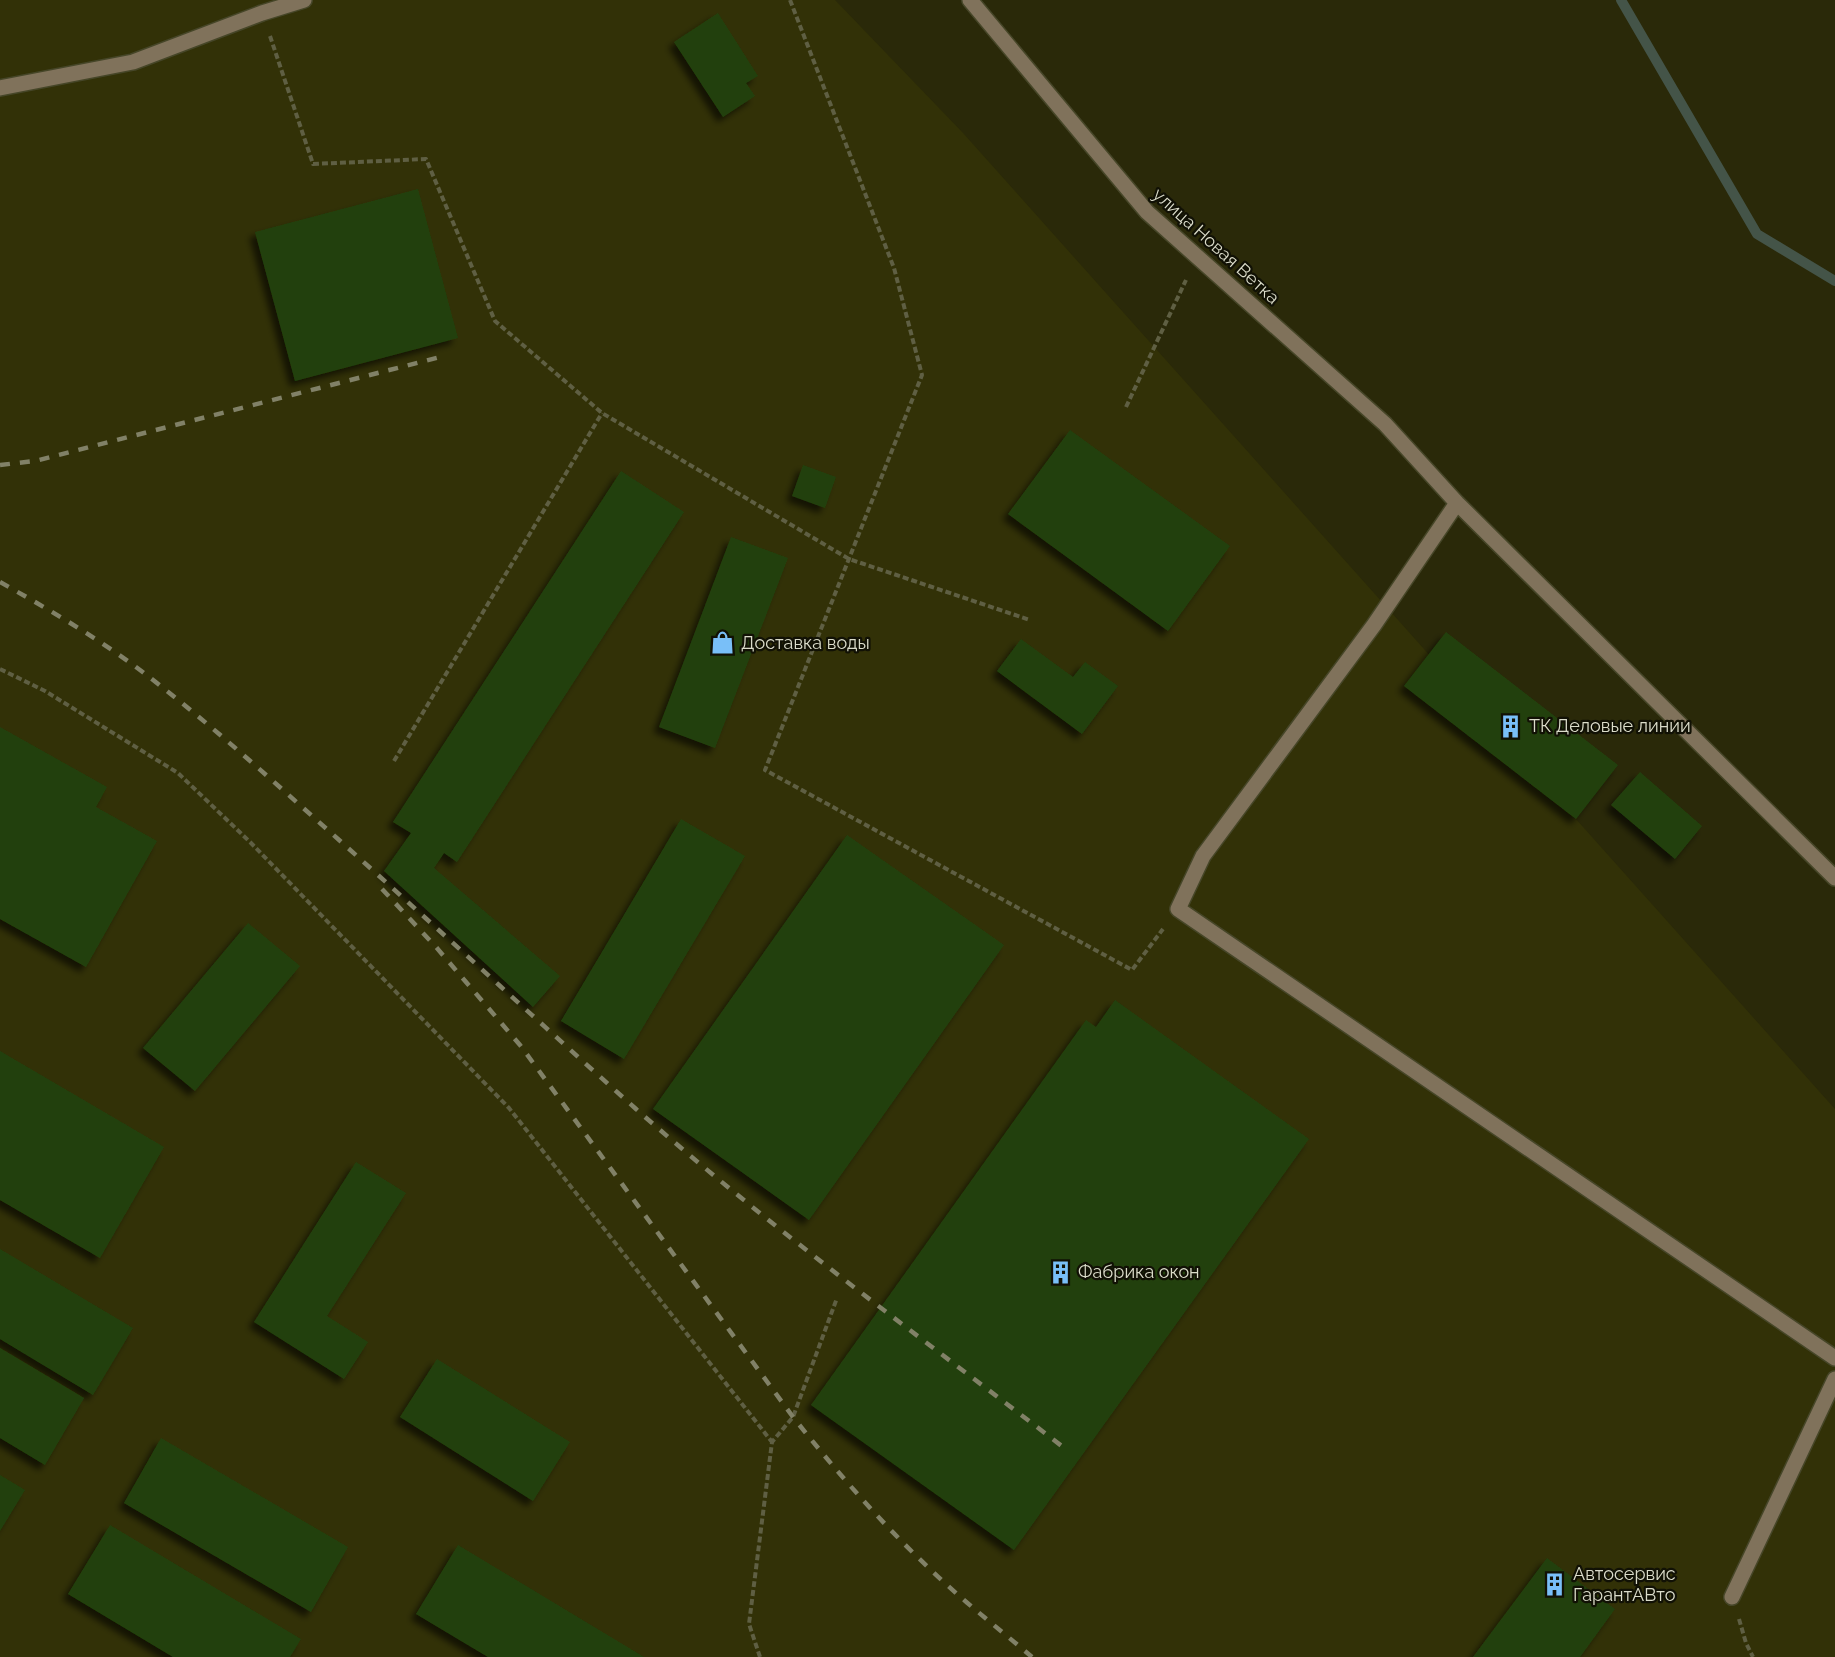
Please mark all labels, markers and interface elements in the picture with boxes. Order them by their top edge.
street label: улица Новая Ветка [1149,183,1284,308]
shop icon: Доставка воды [710,630,736,656]
place label: Доставка воды [741,632,870,653]
building icon: ТК Деловые линии [1498,713,1524,739]
place label: ТК Деловые линии [1529,715,1691,736]
building icon: Фабрика окон [1047,1259,1073,1285]
place label: Фабрика окон [1078,1261,1200,1282]
place label: Автосервис ГарантАВто [1573,1563,1676,1605]
building icon: Автосервис ГарантАВто [1542,1571,1568,1597]

